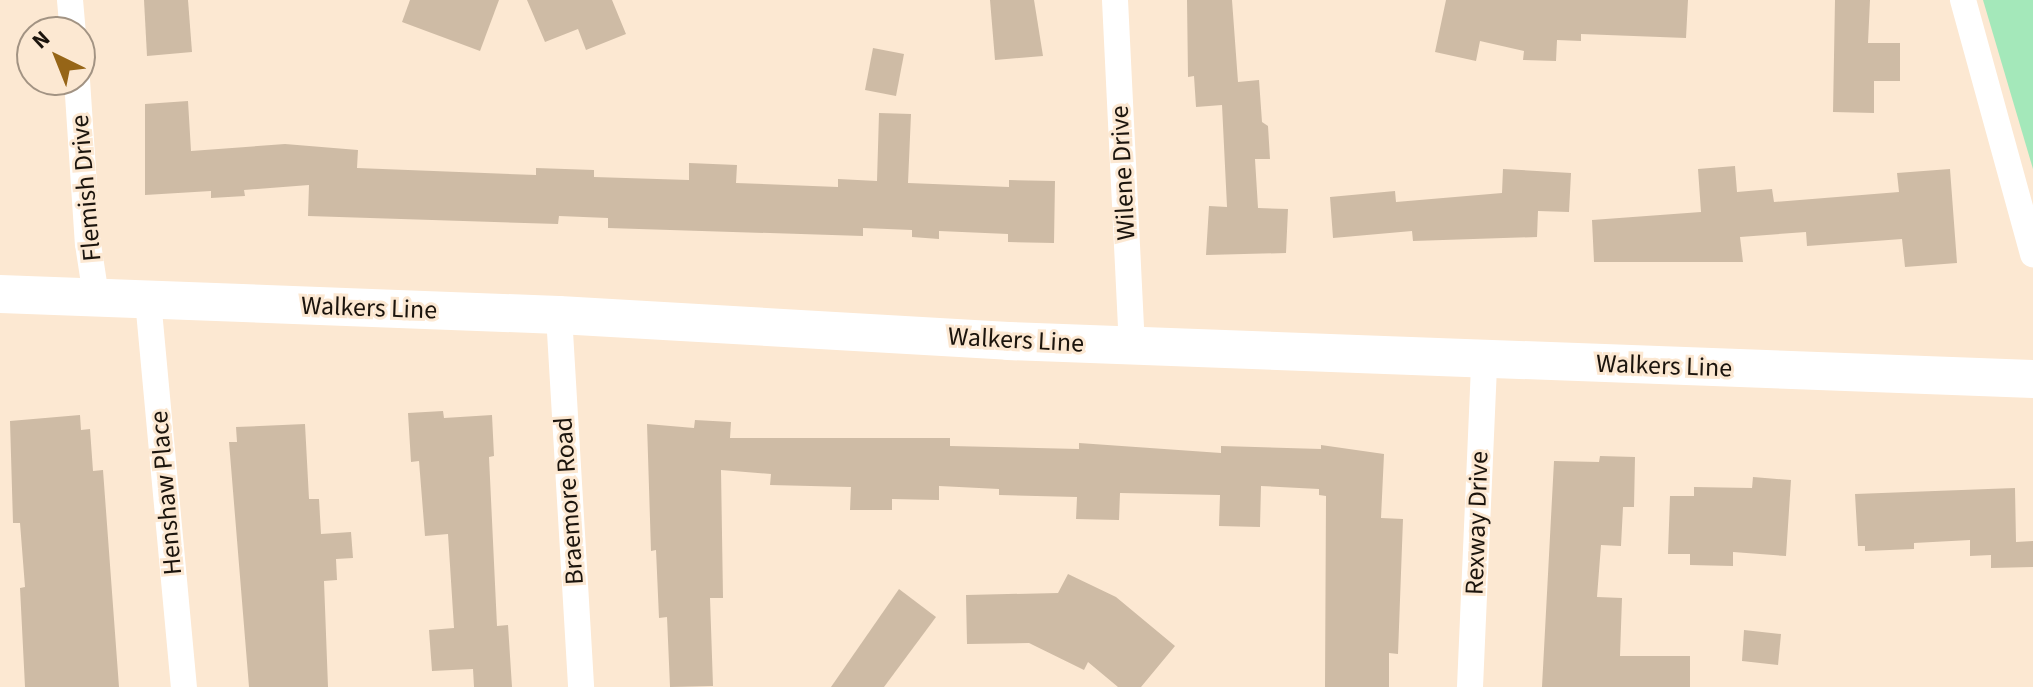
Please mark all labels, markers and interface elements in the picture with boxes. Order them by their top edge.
north arrow [16,16,96,96]
text: N [25,23,57,57]
street label: Wilene Drive [1104,105,1142,241]
street label: Flemish Drive [64,113,108,263]
street label: Walkers Line [300,290,438,326]
street label: Walkers Line [947,321,1085,359]
street label: Walkers Line [1595,348,1733,384]
street label: Henshaw Place [143,410,189,576]
street label: Braemore Road [548,416,590,586]
street label: Rexway Drive [1459,450,1495,596]

